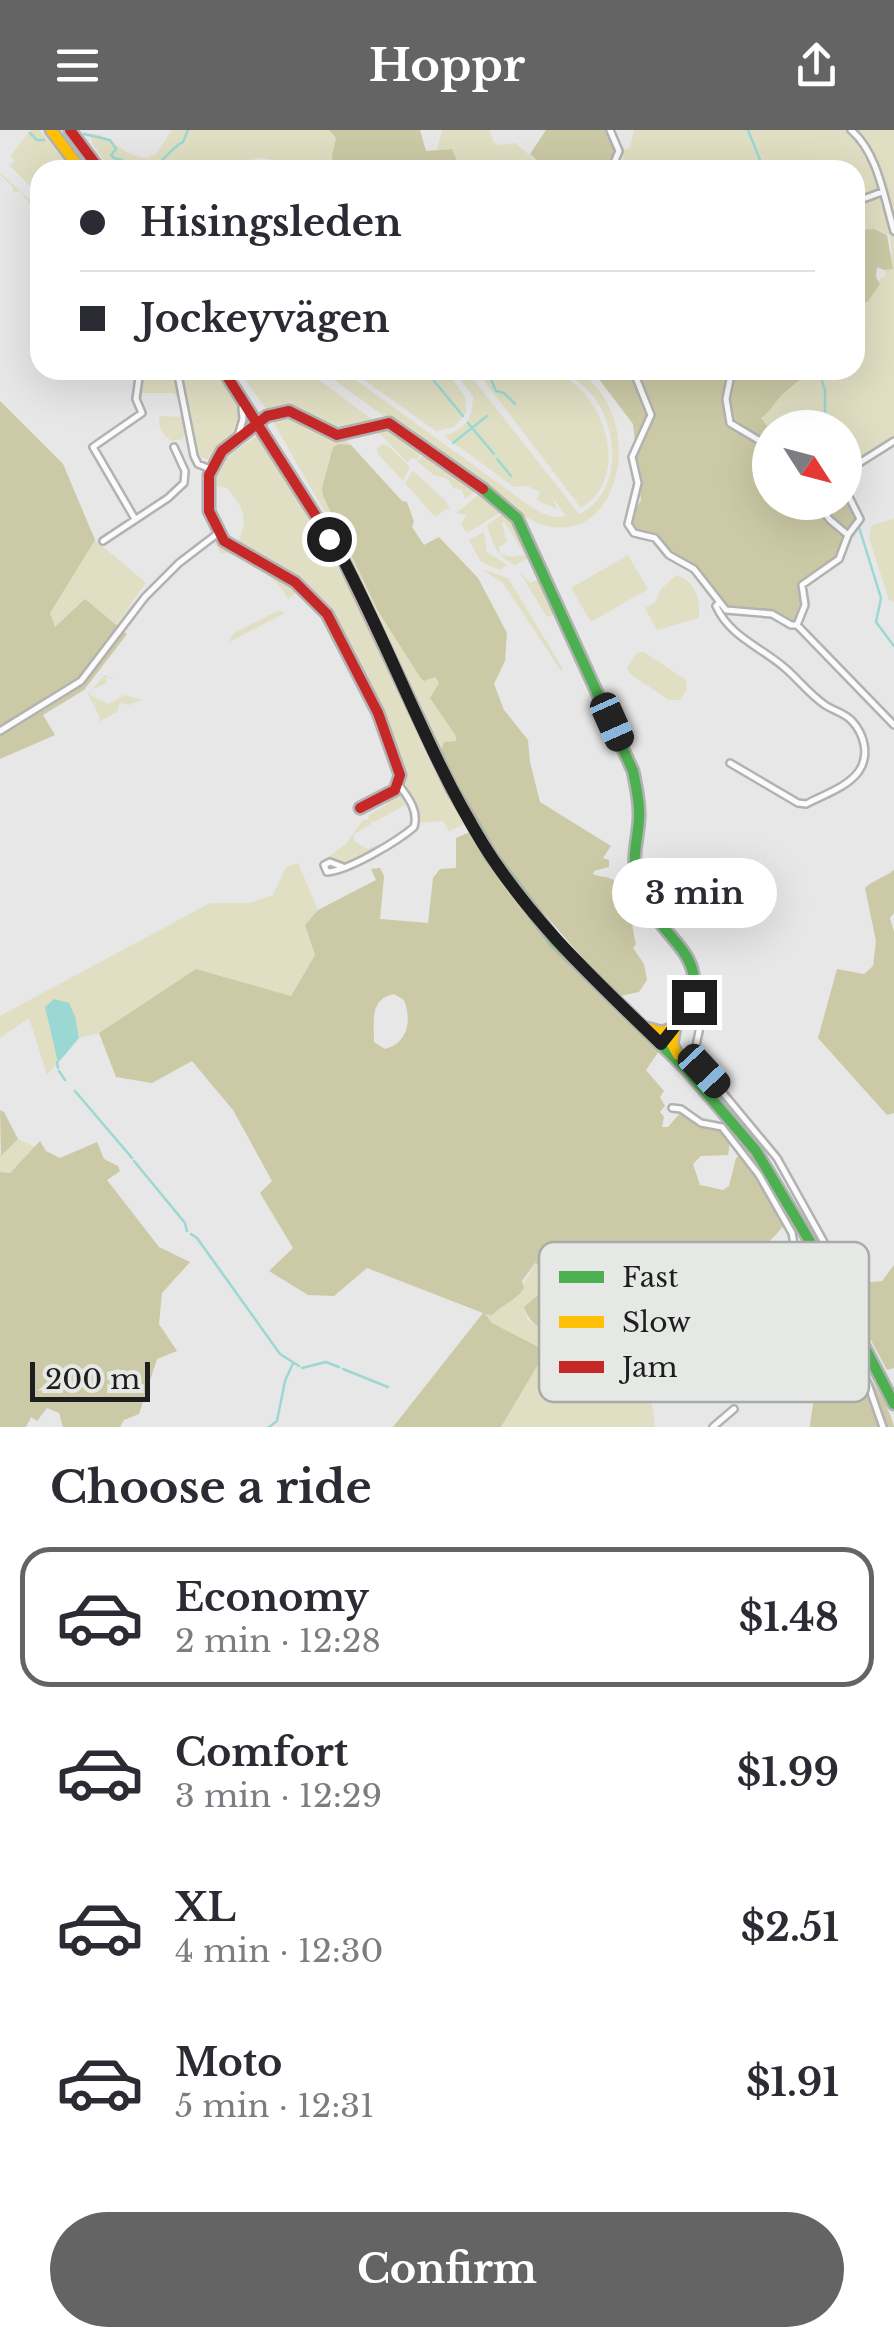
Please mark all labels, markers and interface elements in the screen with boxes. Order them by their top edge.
text: Hoppr [369,37,525,93]
icon: menu [50,38,105,93]
icon: share [789,38,844,93]
text: Hisingsleden [140,199,402,246]
text: Jockeyvägen [140,295,390,342]
north arrow [752,410,862,520]
map controls [752,410,862,520]
route start [307,517,352,562]
car [586,688,638,756]
callout: 3 min [612,857,776,927]
text: 3 min [645,873,744,913]
route end [672,980,717,1025]
car [673,1039,735,1103]
legend [539,1242,869,1402]
text: Fast [622,1260,679,1295]
text: Slow [622,1305,691,1340]
text: Jam [618,1350,678,1385]
scale bar [30,1357,150,1402]
text: 200 m [45,1362,140,1397]
text: Choose a ride [50,1459,372,1515]
icon: car [55,1572,145,1662]
text: Economy [175,1574,369,1621]
text: $1.48 [739,1594,839,1641]
text: 2 min · 12:28 [175,1621,381,1661]
icon: car [55,1727,145,1817]
text: Comfort [175,1729,348,1776]
text: $1.99 [737,1749,839,1796]
text: 3 min · 12:29 [175,1776,382,1816]
icon: car [55,1882,145,1972]
text: XL [175,1884,236,1931]
text: $2.51 [741,1904,839,1951]
text: 4 min · 12:30 [175,1931,383,1971]
icon: car [55,2037,145,2127]
text: Moto [175,2039,282,2086]
text: $1.91 [746,2059,839,2106]
text: 5 min · 12:31 [175,2086,374,2126]
button: Confirm [50,2212,844,2327]

